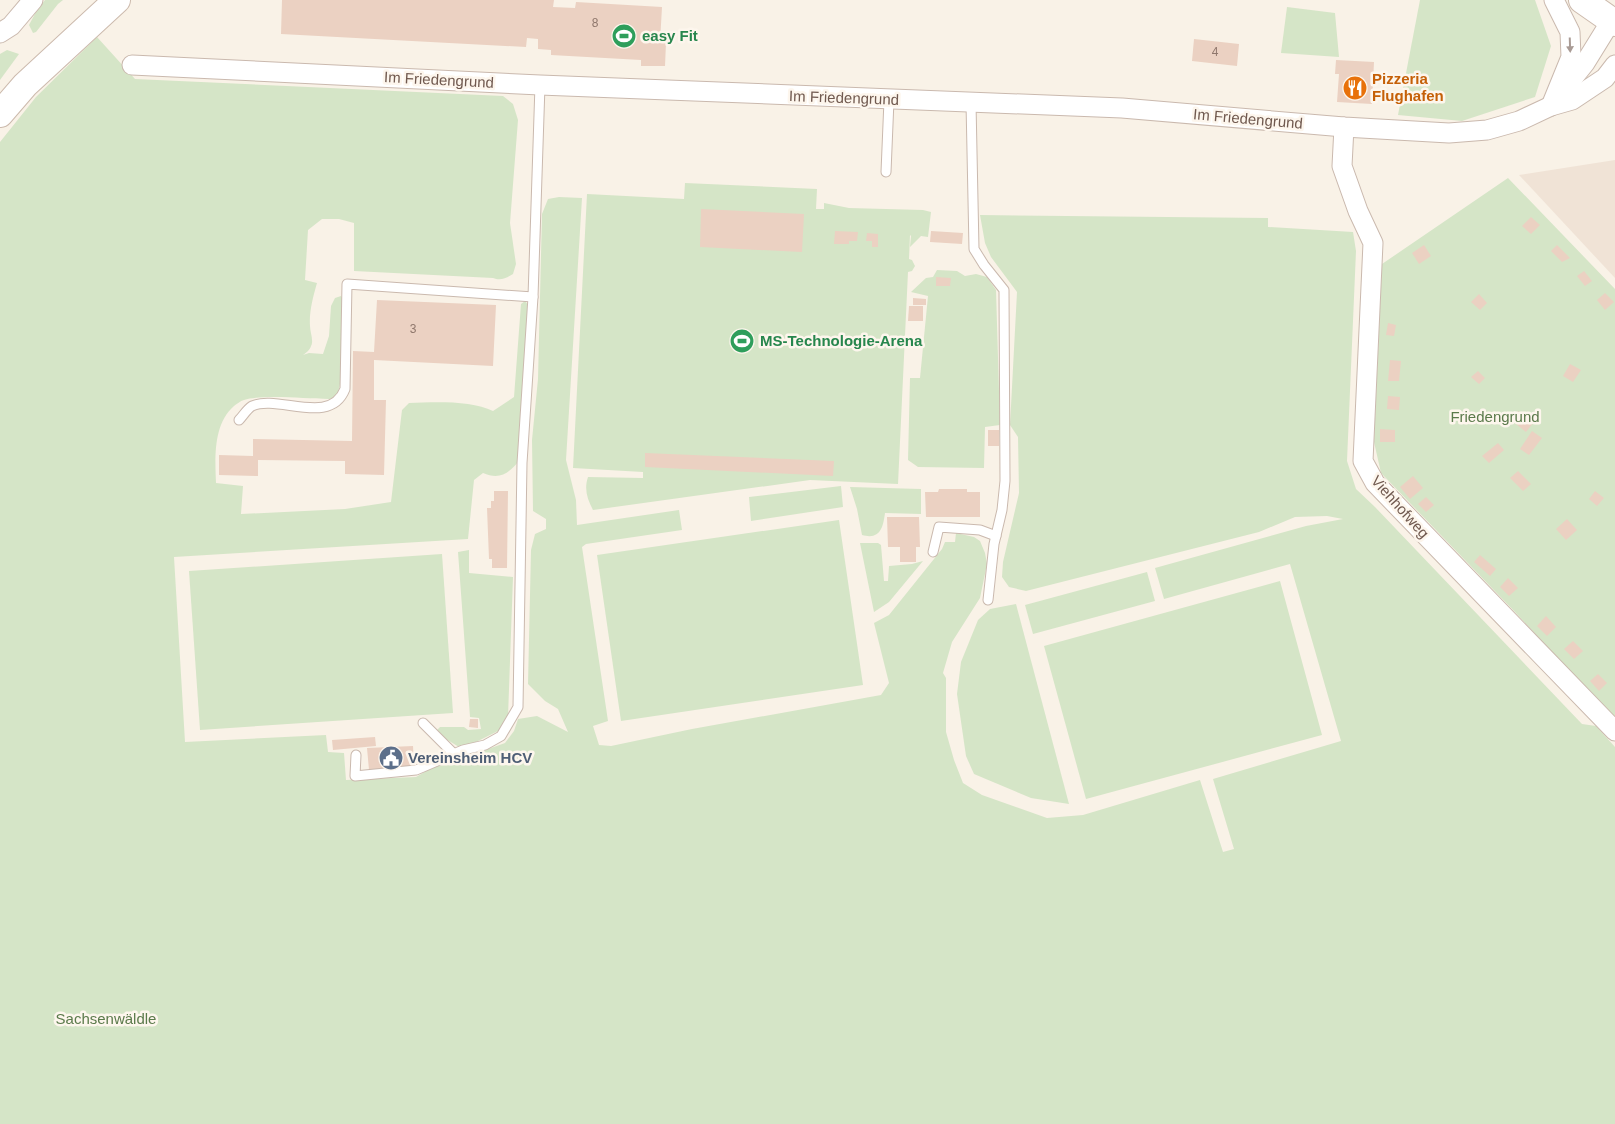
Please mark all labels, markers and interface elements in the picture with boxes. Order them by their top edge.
house number: 8 [592,16,599,30]
sports icon: easy Fit [611,23,637,49]
place label: easy Fit [642,27,698,44]
one-way arrow [1567,37,1575,53]
house number: 4 [1212,45,1219,59]
street label: Im Friedengrund [384,68,494,91]
place label: Pizzeria Flughafen [1372,70,1444,104]
restaurant icon: Pizzeria Flughafen [1342,75,1368,101]
street label: Im Friedengrund [789,87,899,108]
street label: Im Friedengrund [1192,105,1304,132]
house number: 3 [410,322,417,336]
sports icon: MS-Technologie-Arena [729,328,755,354]
place label: MS-Technologie-Arena [760,332,923,349]
park label: Friedengrund [1450,408,1540,425]
street label: Viehhofweg [1368,472,1433,541]
public building icon: Vereinsheim HCV [378,745,404,771]
place label: Vereinsheim HCV [408,749,532,766]
park label: Sachsenwäldle [56,1010,156,1027]

